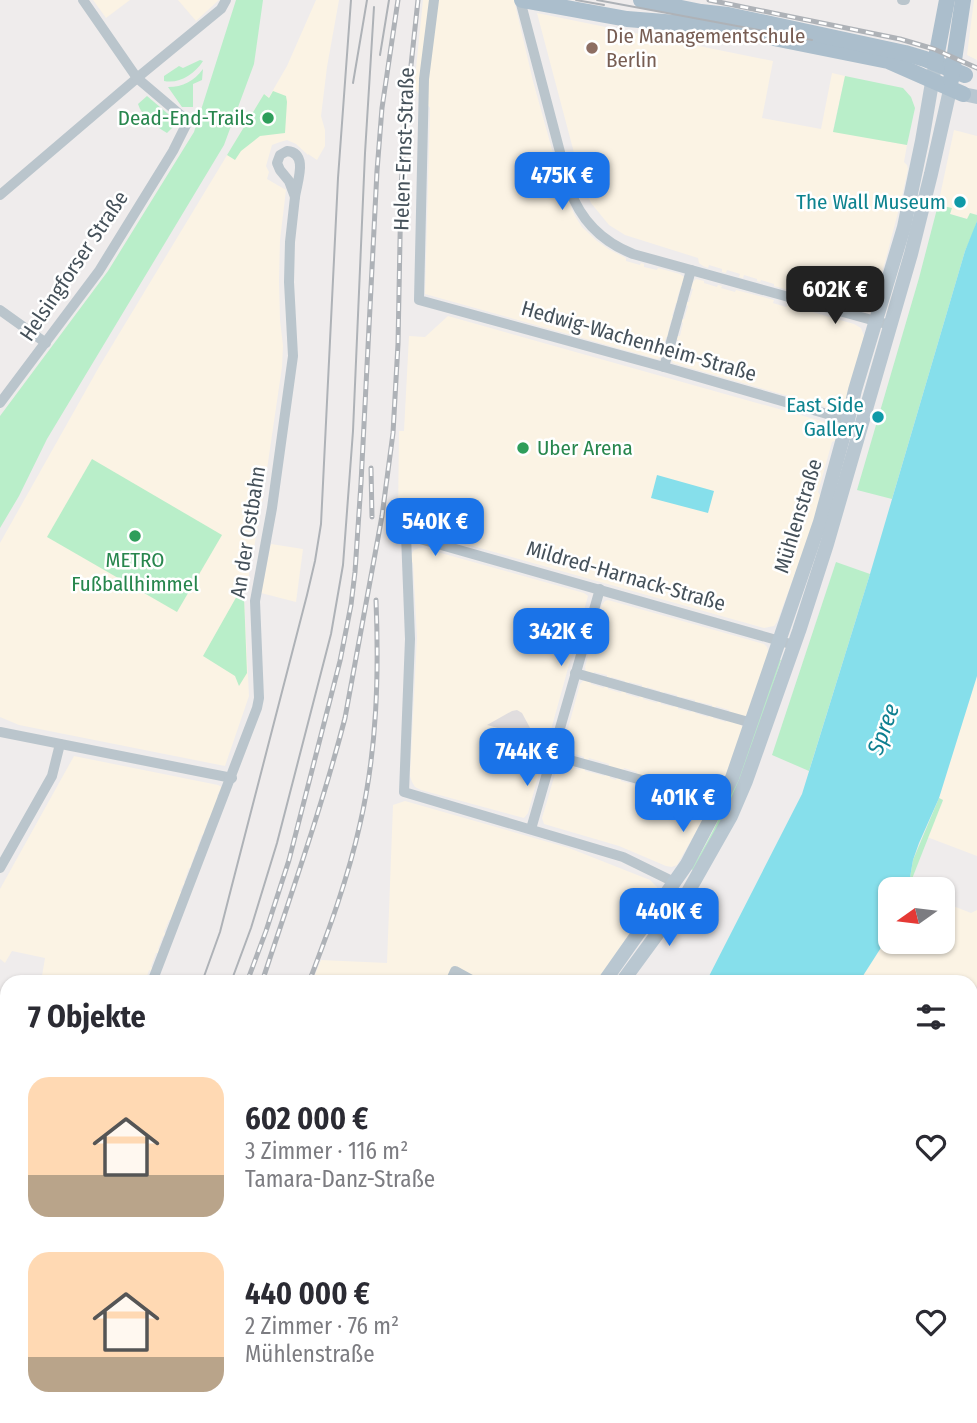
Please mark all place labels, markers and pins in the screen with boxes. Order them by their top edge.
place label: Die Managementschule Berlin [606,23,805,73]
marker: Die Managementschule Berlin [584,40,600,56]
place label: Dead-End-Trails [118,105,254,131]
marker: Dead-End-Trails [260,110,276,126]
pin: 475K € [505,152,619,212]
place label: The Wall Museum [796,189,946,215]
marker: The Wall Museum [952,194,968,210]
pin: 602K € [778,266,892,326]
place label: East Side Gallery [786,392,865,442]
marker: East Side Gallery [870,409,886,425]
place label: Uber Arena [537,435,633,461]
marker: Uber Arena [515,440,531,456]
pin: 540K € [378,498,492,558]
marker: METRO Fußballhimmel [127,528,143,544]
place label: METRO Fußballhimmel [71,547,199,597]
pin: 342K € [504,608,618,668]
pin: 744K € [470,728,584,788]
pin: 401K € [626,774,740,834]
pin: 440K € [612,888,726,948]

